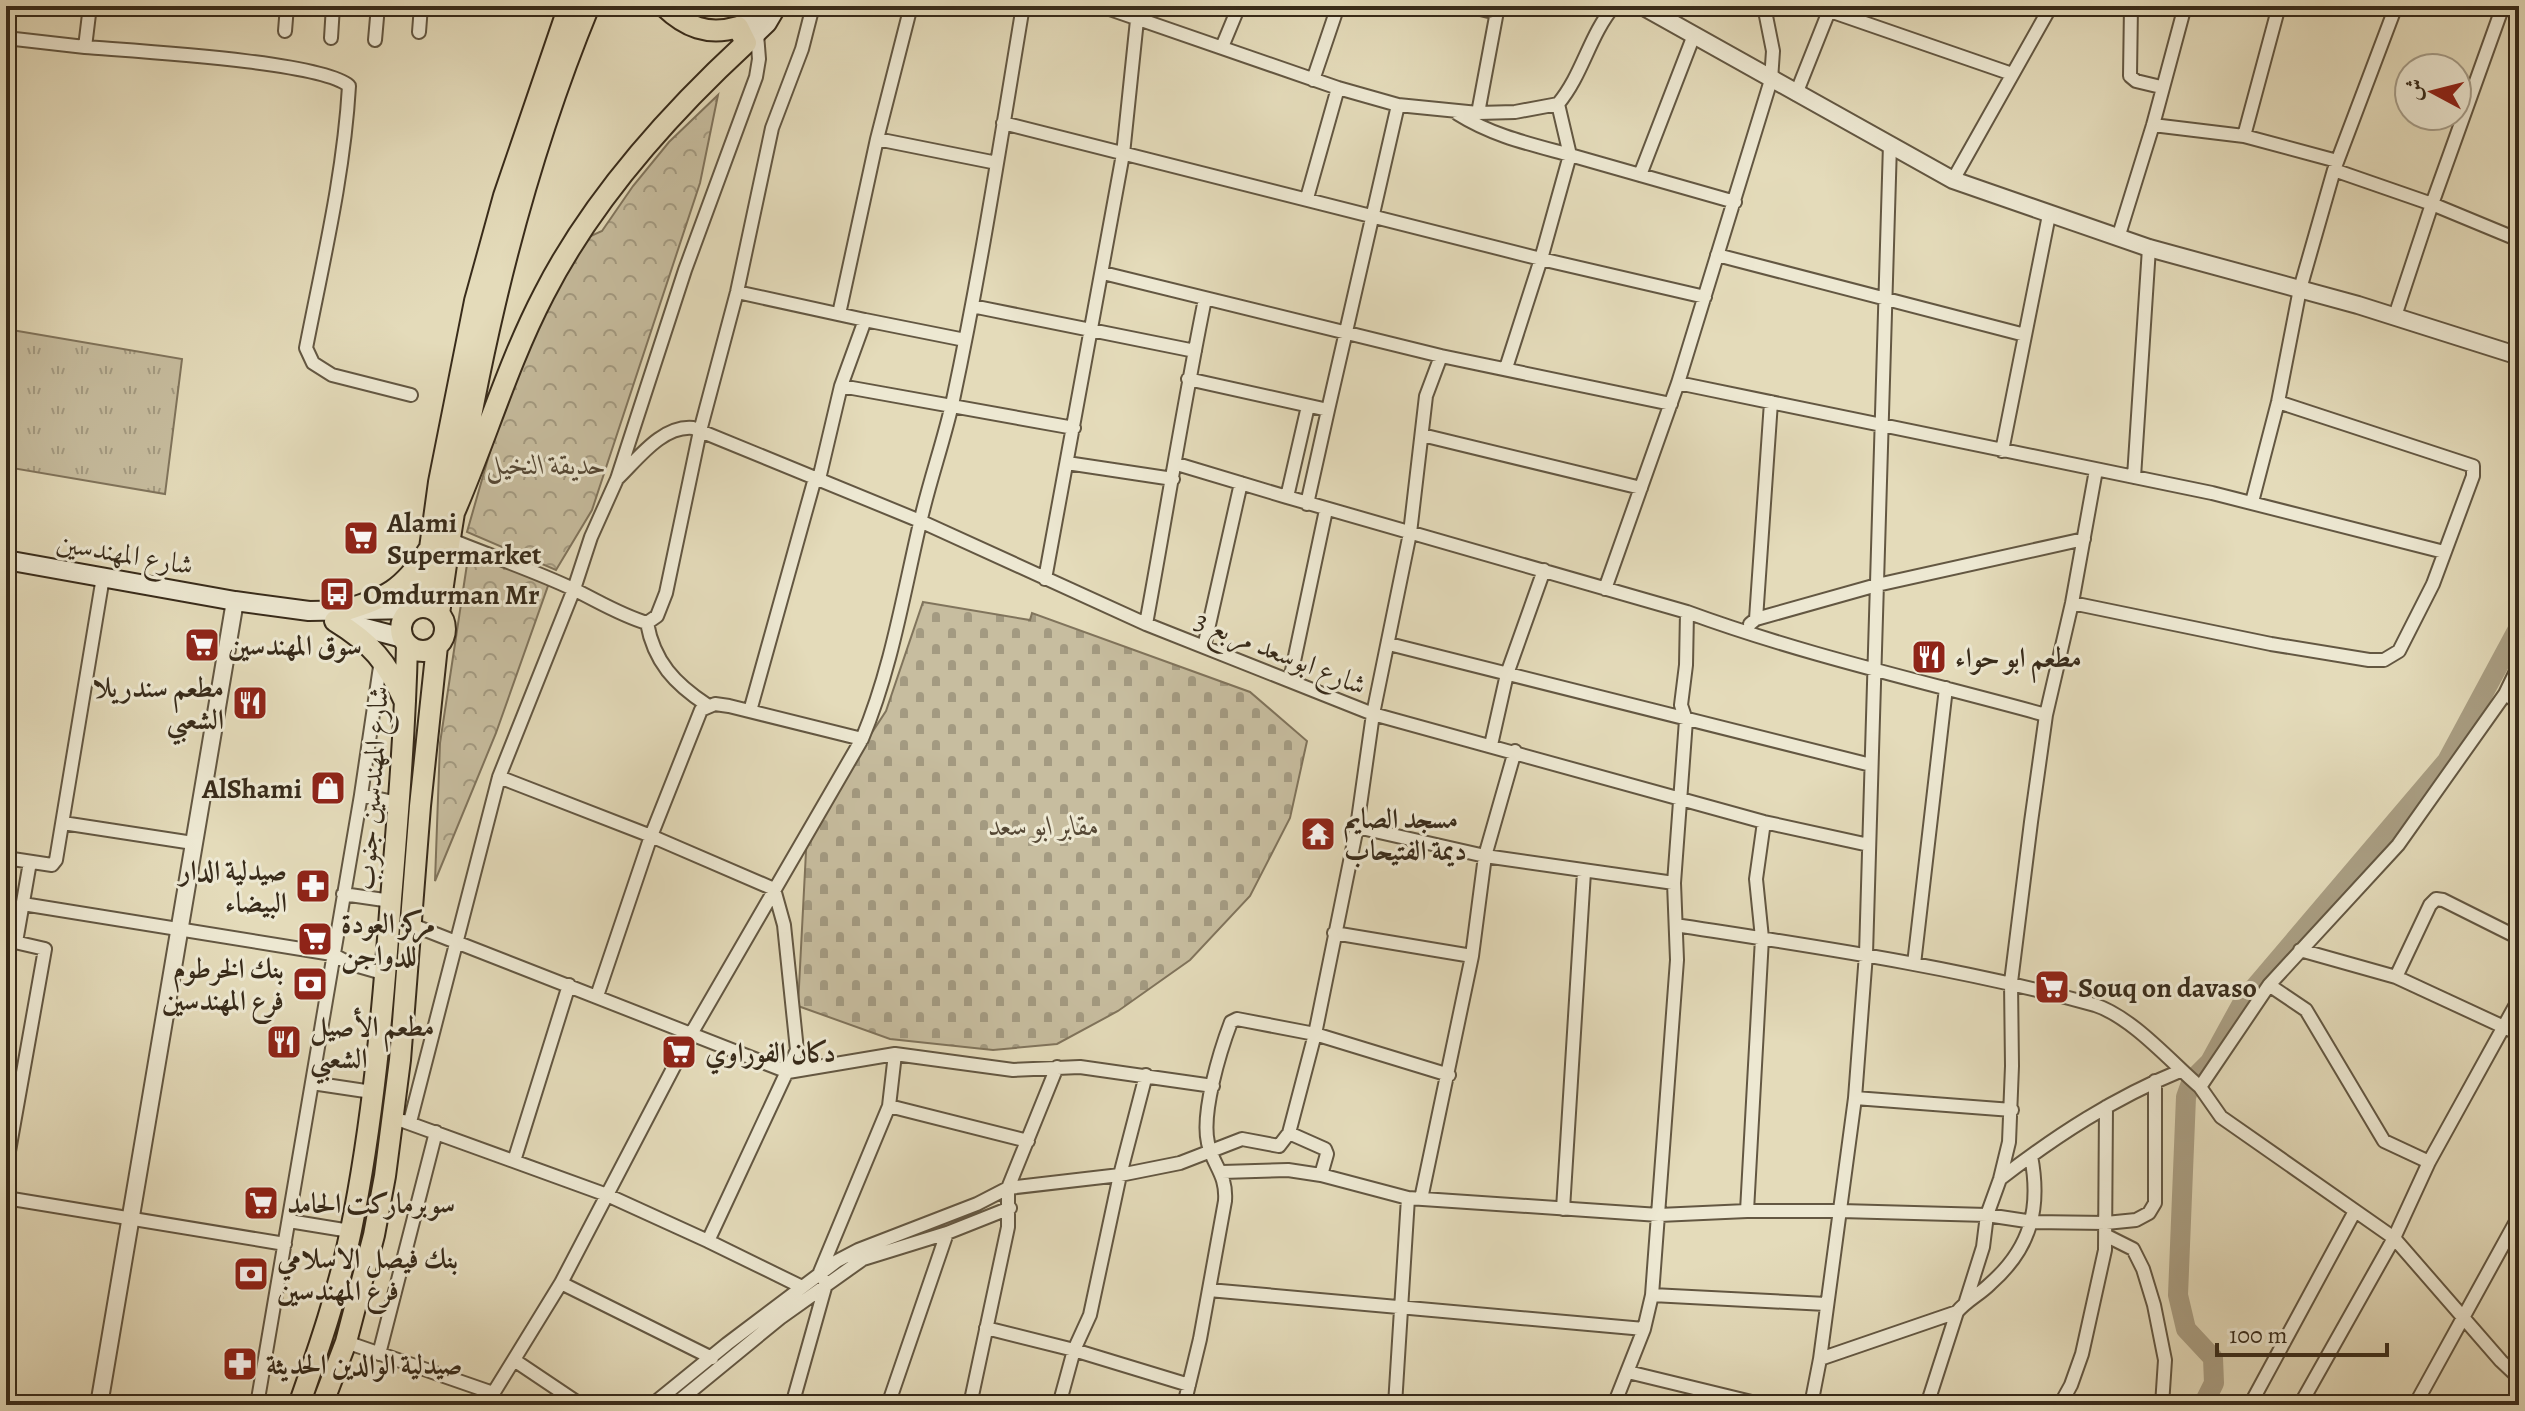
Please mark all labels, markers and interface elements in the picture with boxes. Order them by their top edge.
north arrow [2393,52,2473,132]
text: ش [2398,77,2430,102]
park label: حديقة النخيل [485,446,607,484]
place label: Alami Supermarket [386,504,541,574]
supermarket icon: Alami Supermarket [342,519,380,557]
street label: شارع المهندسين [53,523,196,589]
bus stop icon: Omdurman Mr [318,575,356,613]
place label: Omdurman Mr [363,576,540,614]
street label: شارع ابوسعد مربع 3 [1187,601,1372,710]
supermarket icon: سوق المهندسين [183,626,221,664]
place label: سوق المهندسين [228,627,362,665]
restaurant icon: مطعم ابو حواء [1910,638,1948,676]
place label: مطعم ابو حواء [1955,639,2082,683]
place label: مطعم سندريلا الشعبي [93,669,224,746]
restaurant icon: مطعم سندريلا الشعبي [231,684,269,722]
street label: شارع المهندسين جنوب [346,685,402,892]
shop icon: AlShami [309,769,347,807]
place label: AlShami [201,770,302,808]
place label: مسجد الصايم ديمة الفتيحاب [1344,800,1467,870]
park label: مقابر ابو سعد [988,807,1100,845]
temple icon: مسجد الصايم ديمة الفتيحاب [1299,815,1337,853]
place label: صيدلية الدار البيضاء [176,852,287,922]
pharmacy icon: صيدلية الدار البيضاء [294,867,332,905]
place label: مركز العودة للدواجن [341,905,435,975]
supermarket icon: مركز العودة للدواجن [296,920,334,958]
place label: بنك الخرطوم فرع المهندسين [162,950,284,1024]
bank icon: بنك الخرطوم فرع المهندسين [291,965,329,1003]
supermarket icon: Souq on davaso [2033,968,2071,1006]
place label: Souq on davaso [2078,969,2257,1007]
place label: مطعم الأصيل الشعبي [310,1007,435,1085]
restaurant icon: مطعم الأصيل الشعبي [265,1023,303,1061]
supermarket icon: دكان الفوراوي [660,1033,698,1071]
place label: دكان الفوراوي [705,1034,836,1075]
supermarket icon: سوبرماركت الحامد [242,1184,280,1222]
place label: سوبرماركت الحامد [287,1185,455,1223]
place label: بنك فيصل الاسلامي فرع المهندسين [276,1240,458,1314]
bank icon: بنك فيصل الاسلامي فرع المهندسين [232,1255,270,1293]
scale bar [2217,1307,2387,1357]
text: 100 m [2229,1319,2288,1351]
pharmacy icon: صيدلية الوالدين الحديثة [221,1345,259,1383]
place label: صيدلية الوالدين الحديثة [266,1346,463,1384]

